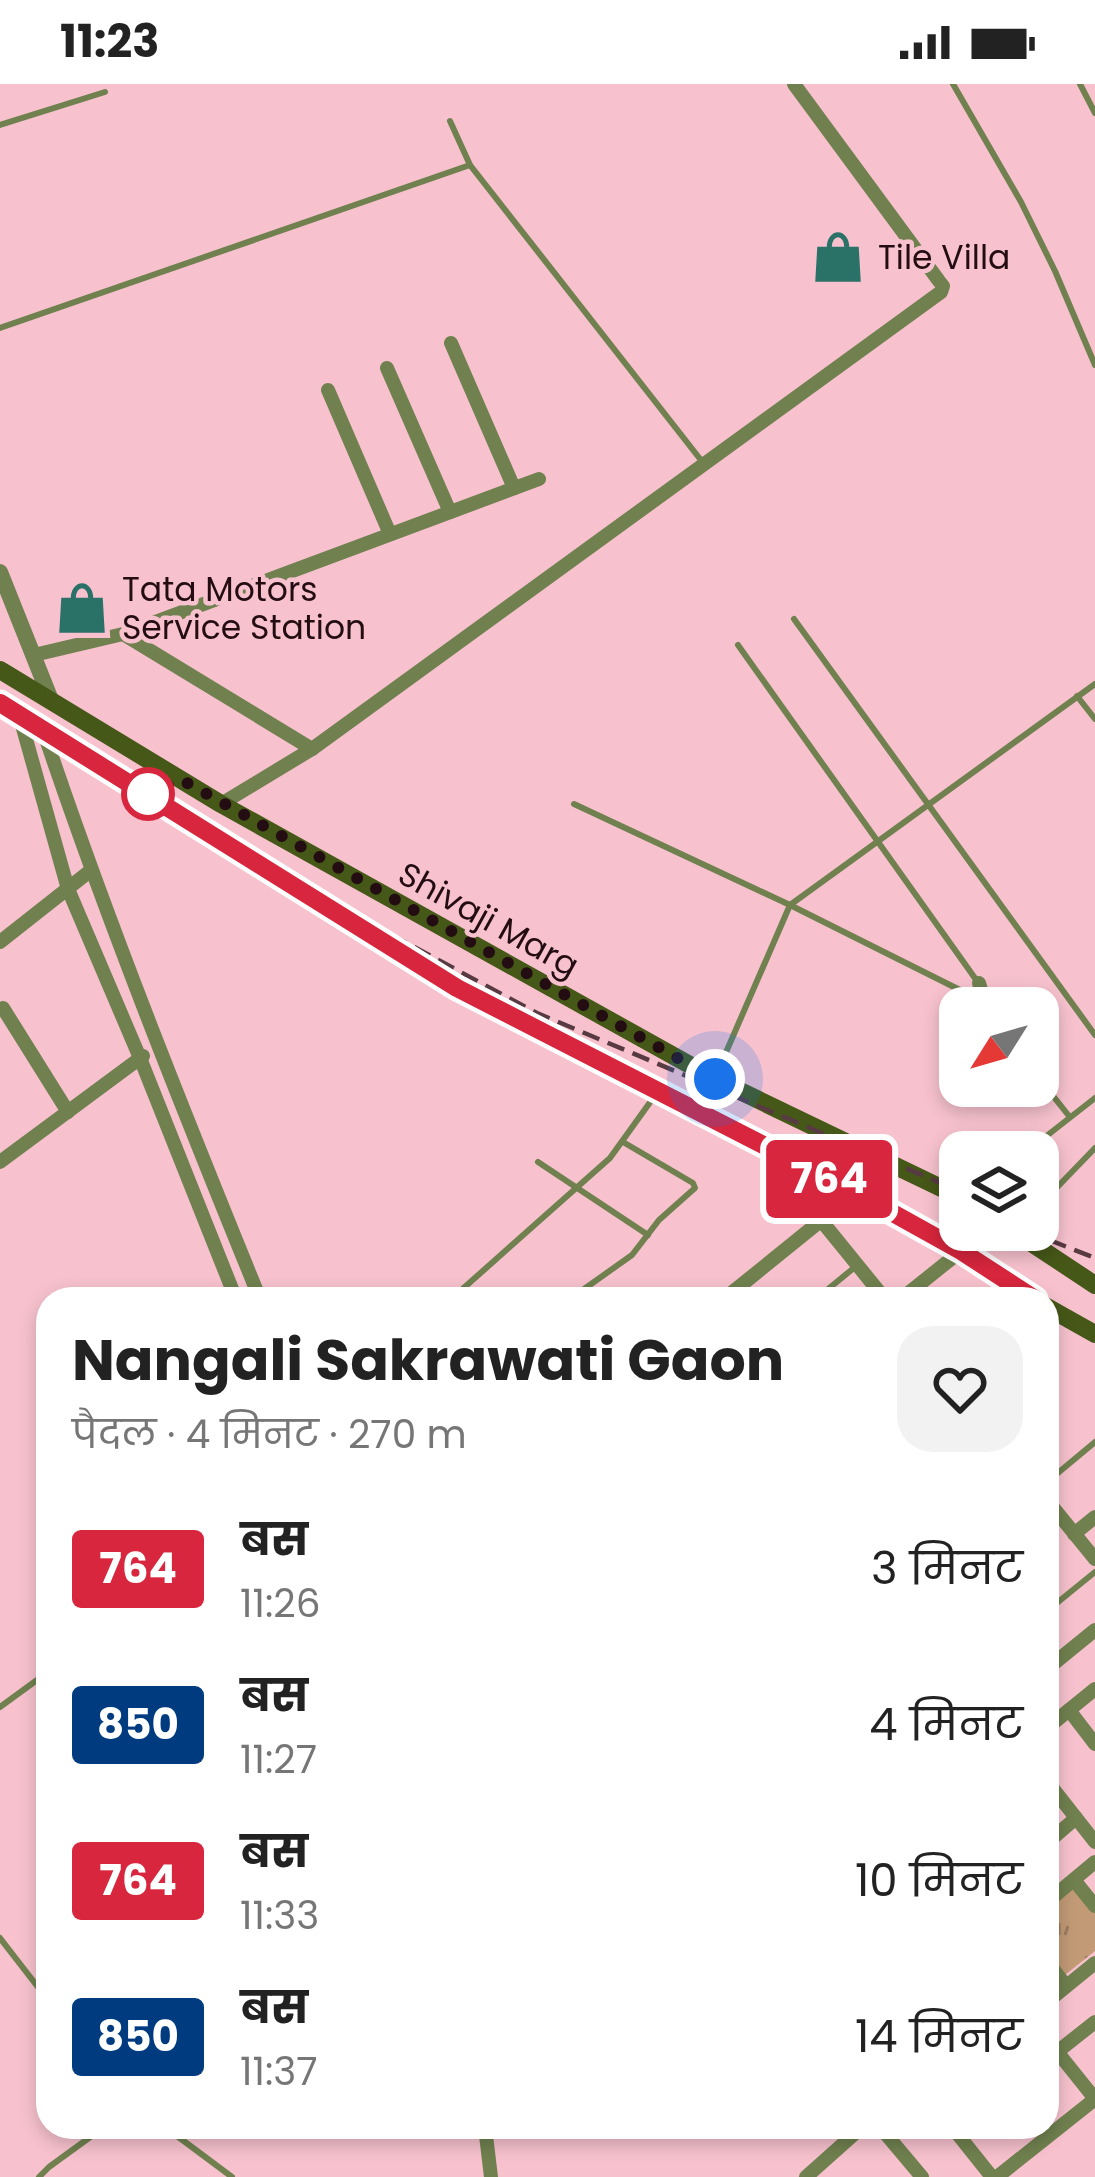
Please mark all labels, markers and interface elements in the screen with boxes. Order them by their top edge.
text: 11:23 [60,10,160,73]
shop icon: Tile Villa [809,228,867,286]
place label: Tile Villa [878,234,1010,281]
place label: Tata Motors Service Station [122,566,366,651]
shop icon: Tata Motors Service Station [53,579,111,637]
unlabelled marker [123,769,173,819]
street label: Shivaji Marg [390,850,588,988]
north arrow [939,987,1059,1107]
map controls [939,987,1059,1251]
your location [685,1049,745,1109]
button: layers [939,1131,1059,1251]
line badge: 764 [760,1140,898,1218]
text: 764 [790,1149,868,1208]
text: Nangali Sakrawati Gaon [72,1320,784,1400]
button: heart [897,1326,1023,1452]
text: पैदल · 4 मिनट · 270 m [72,1407,467,1462]
text: बस [240,1508,308,1571]
text: 3 मिनट [871,1537,1023,1600]
text: 764 [99,1539,177,1598]
text: 11:26 [240,1576,320,1631]
text: बस [240,1664,308,1727]
text: 4 मिनट [869,1693,1023,1756]
text: 850 [97,1695,179,1754]
text: 11:27 [240,1732,317,1787]
text: बस [240,1820,308,1883]
text: 10 मिनट [855,1849,1023,1912]
text: 764 [99,1851,177,1910]
text: 11:33 [240,1888,319,1943]
text: बस [240,1976,308,2039]
text: 14 मिनट [855,2005,1023,2068]
text: 850 [97,2007,179,2066]
text: 11:37 [240,2044,318,2099]

